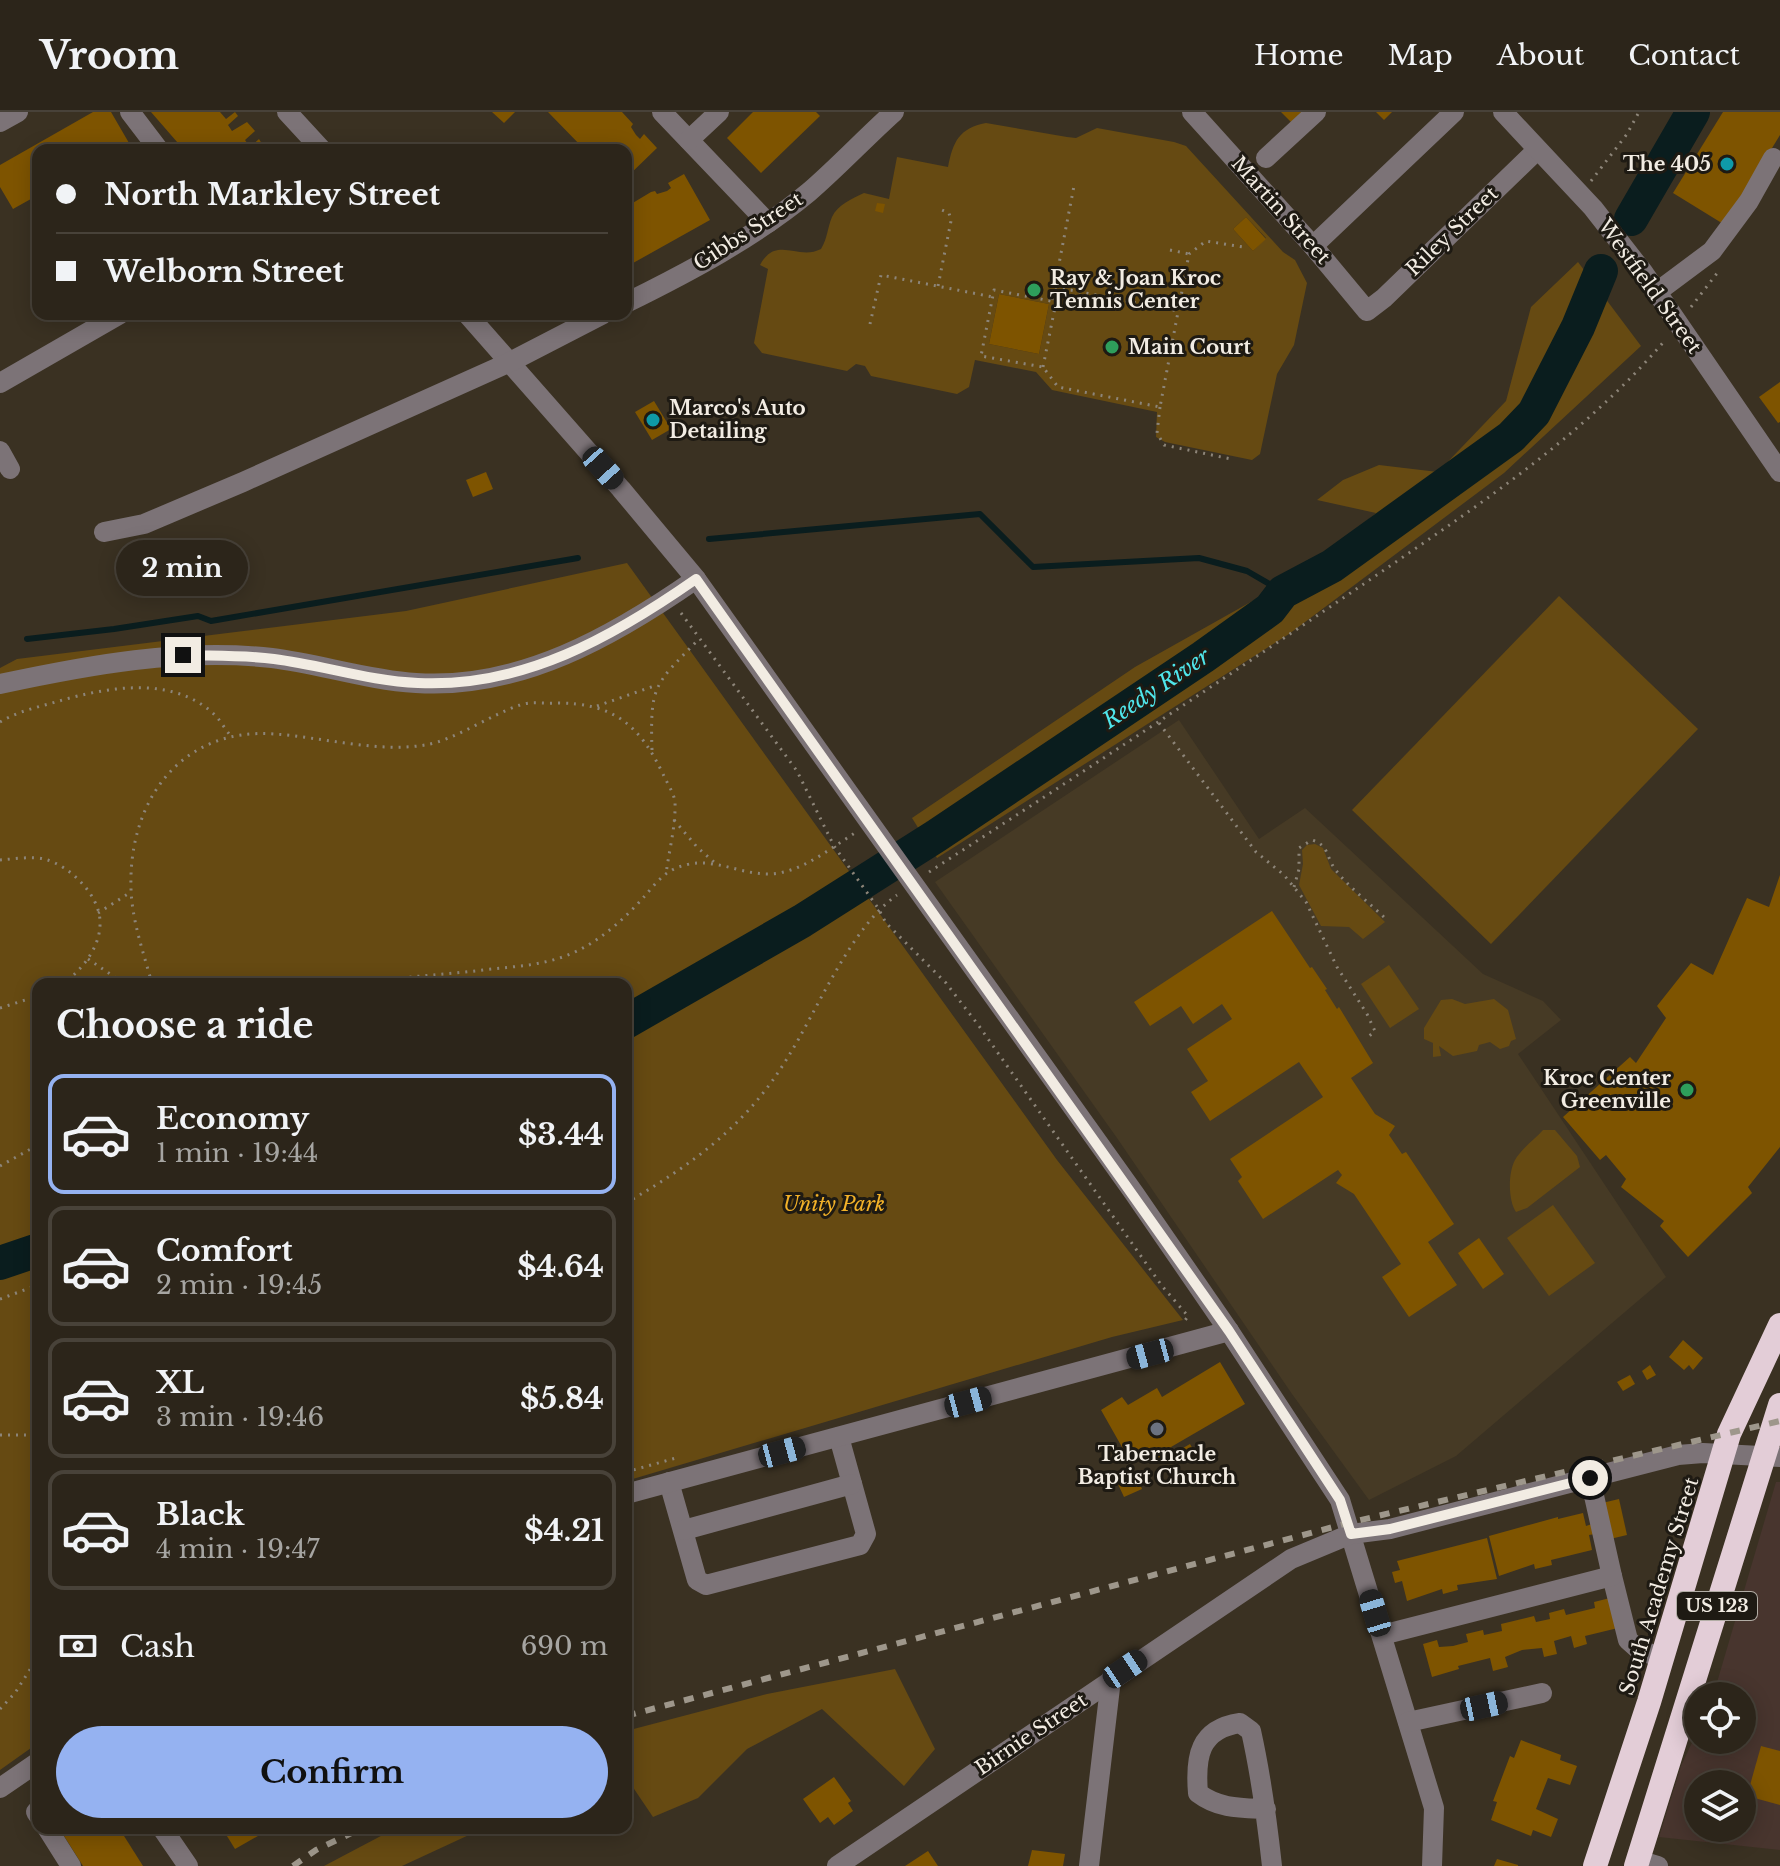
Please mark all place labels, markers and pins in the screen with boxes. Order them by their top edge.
place label: The 405 [1623,152,1711,176]
marker: The 405 [1718,155,1736,173]
place label: Ray & Joan Kroc Tennis Center [1050,266,1221,313]
marker: Ray & Joan Kroc Tennis Center [1025,281,1043,299]
place label: Main Court [1128,335,1251,359]
marker: Main Court [1103,338,1121,356]
place label: Marco's Auto Detailing [669,396,806,443]
marker: Marco's Auto Detailing [644,411,662,429]
place label: Kroc Center Greenville [1543,1066,1671,1113]
marker: Kroc Center Greenville [1678,1081,1696,1099]
marker: Tabernacle Baptist Church [1148,1420,1166,1438]
place label: Tabernacle Baptist Church [1078,1442,1237,1489]

